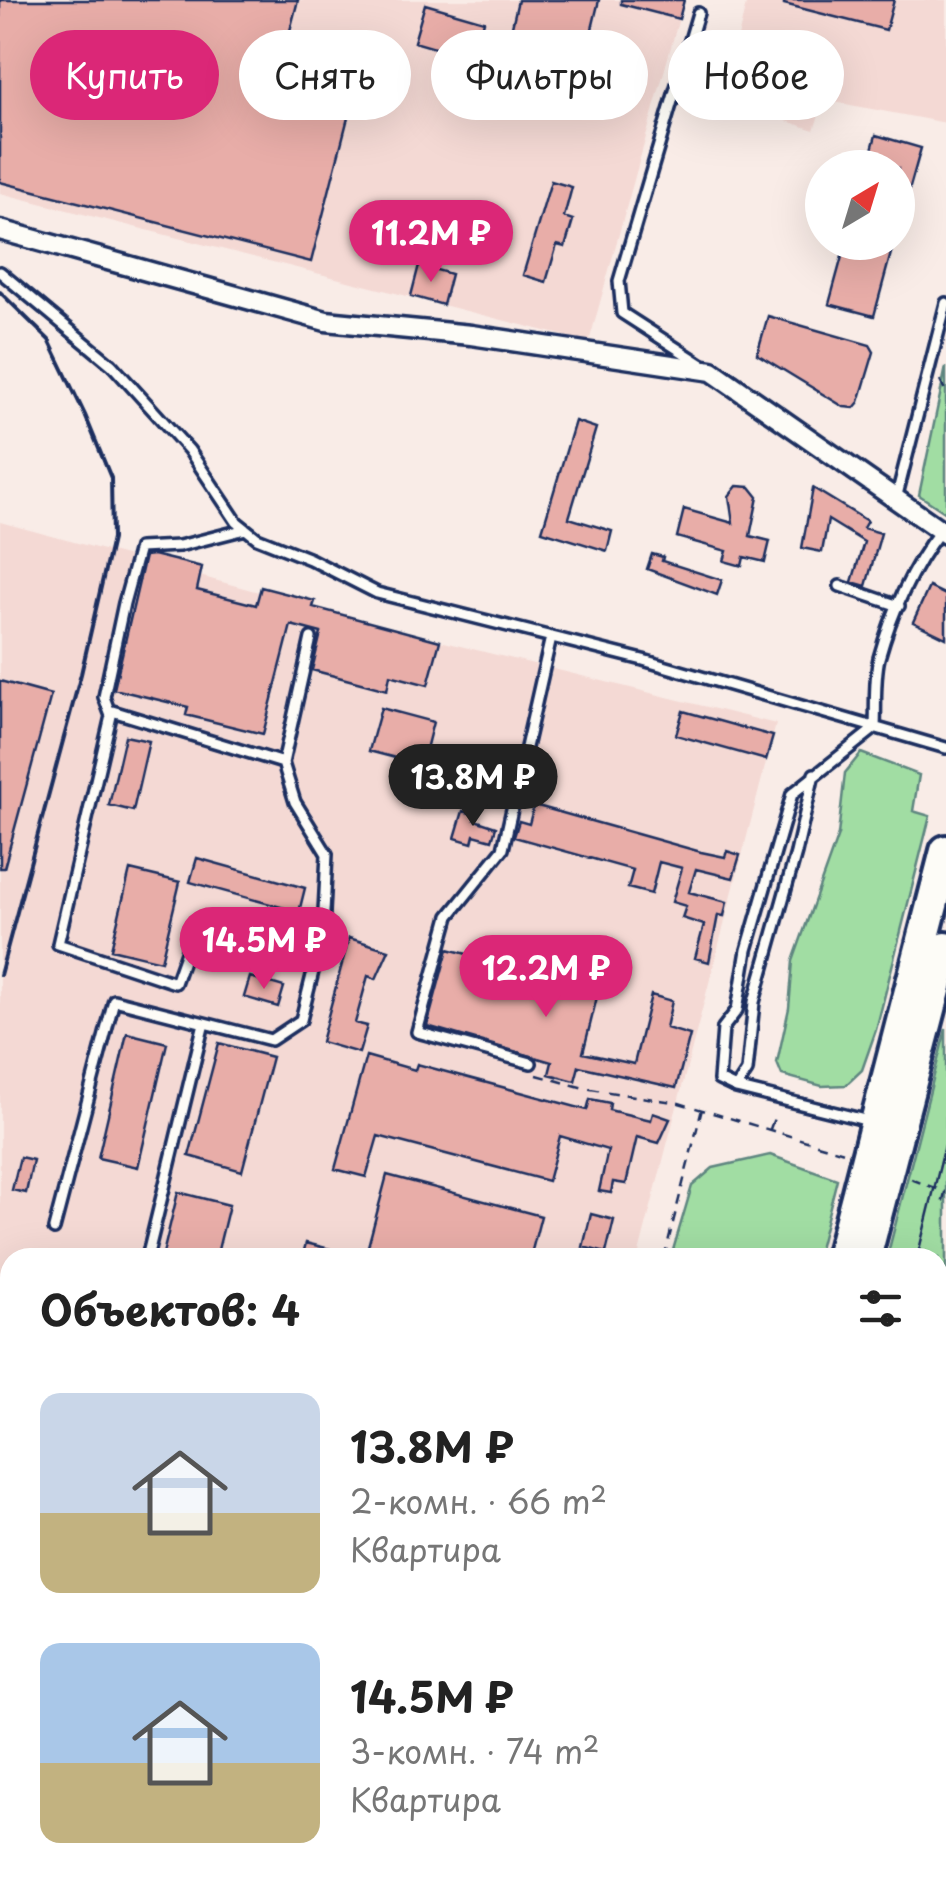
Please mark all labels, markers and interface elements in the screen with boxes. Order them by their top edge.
chip: Купить [30,30,219,120]
chip: Снять [239,30,411,120]
chip: Фильтры [431,30,648,120]
chip: Новое [668,30,844,120]
north arrow [805,150,915,260]
map controls [805,150,915,260]
pin: 11.2M ₽ [339,200,523,285]
text: 11.2M ₽ [371,208,491,256]
pin: 13.8M ₽ [381,744,565,829]
text: 13.8M ₽ [411,752,535,800]
pin: 14.5M ₽ [172,907,356,992]
text: 14.5M ₽ [202,915,326,963]
pin: 12.2M ₽ [454,935,638,1020]
text: 12.2M ₽ [481,943,611,991]
text: Объектов: 4 [40,1277,300,1340]
icon: filters [853,1281,908,1336]
text: 13.8M ₽ [350,1414,514,1477]
icon: home [120,1433,240,1553]
text: 2-комн. · 66 m² [350,1477,607,1525]
text: Квартира [350,1525,501,1573]
text: 14.5M ₽ [350,1664,514,1727]
icon: home [120,1683,240,1803]
text: 3-комн. · 74 m² [350,1727,600,1775]
text: Квартира [350,1775,501,1823]

